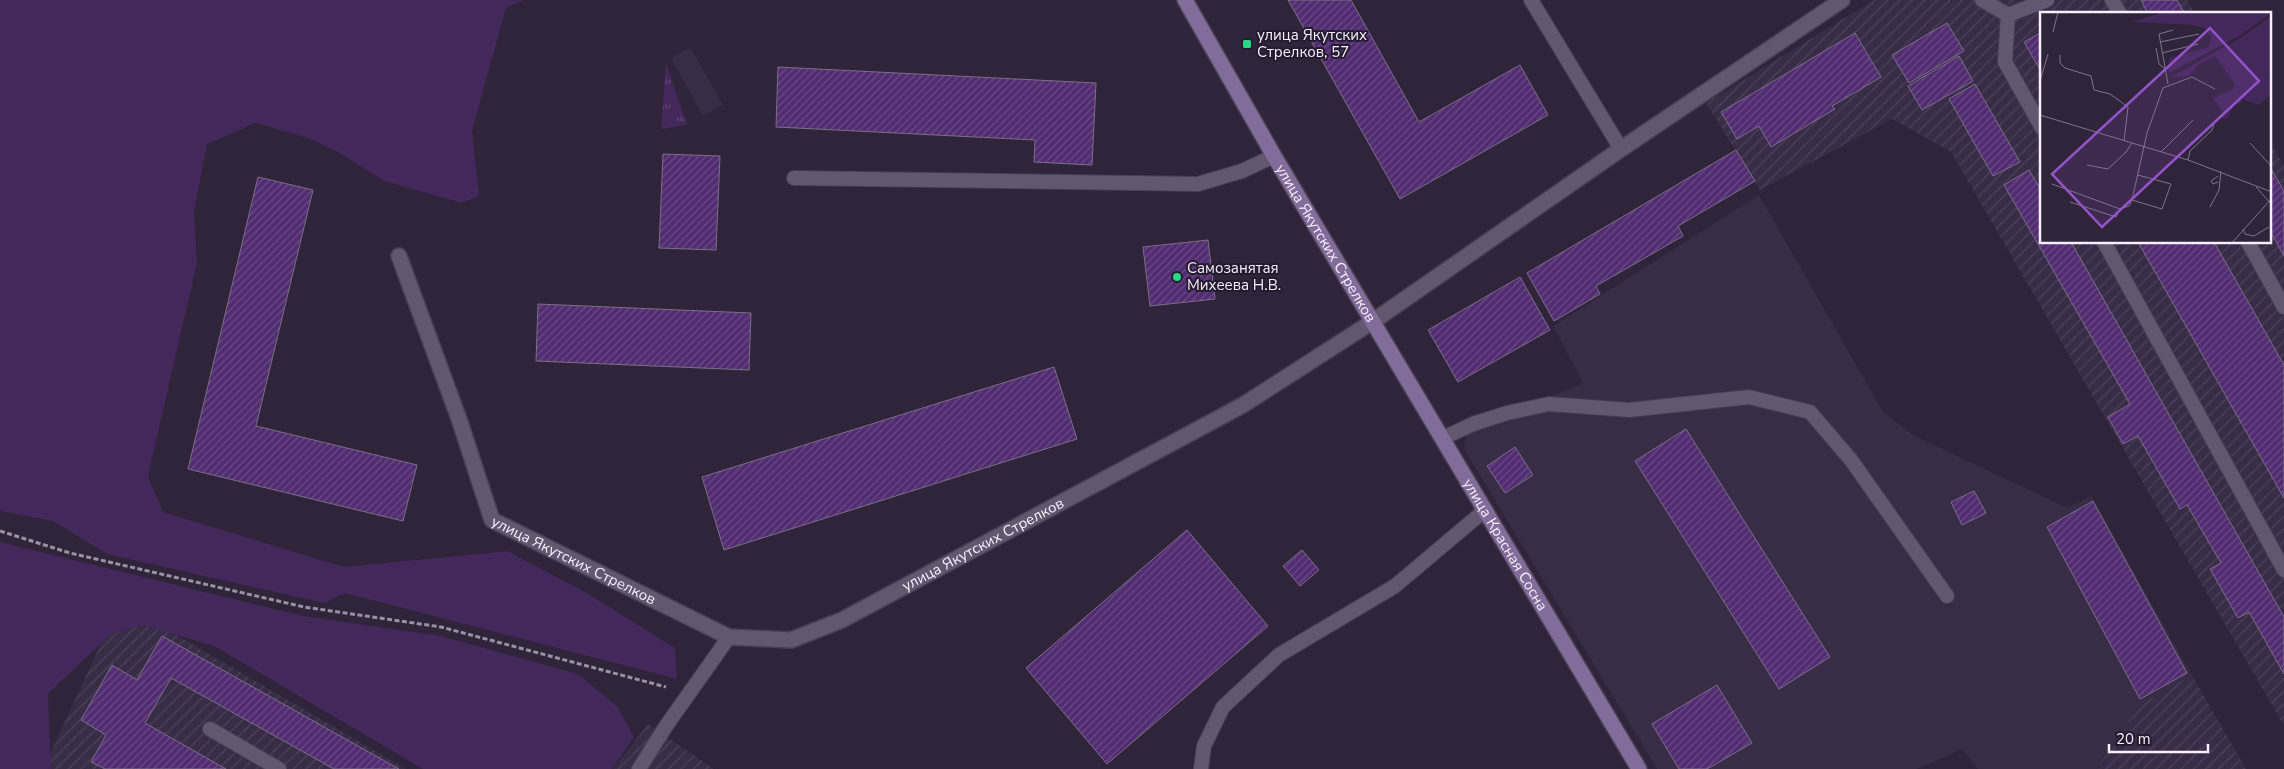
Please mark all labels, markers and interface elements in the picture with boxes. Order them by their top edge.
inset map [2040,12,2272,244]
place label: улица Якутских Стрелков, 57 [1257,25,1367,62]
marker: улица Якутских Стрелков, 57 [1241,38,1253,50]
street label: улица Якутских Стрелков [1271,160,1381,326]
place label: Самозанятая Михеева Н.В. [1187,258,1281,295]
marker: Самозанятая Михеева Н.В. [1171,271,1183,283]
street label: улица Красная Сосна [1458,475,1553,615]
street label: улица Якутских Стрелков [898,493,1067,596]
street label: улица Якутских Стрелков [488,511,659,609]
scale bar [2109,722,2208,754]
text: 20 m [2116,729,2151,749]

